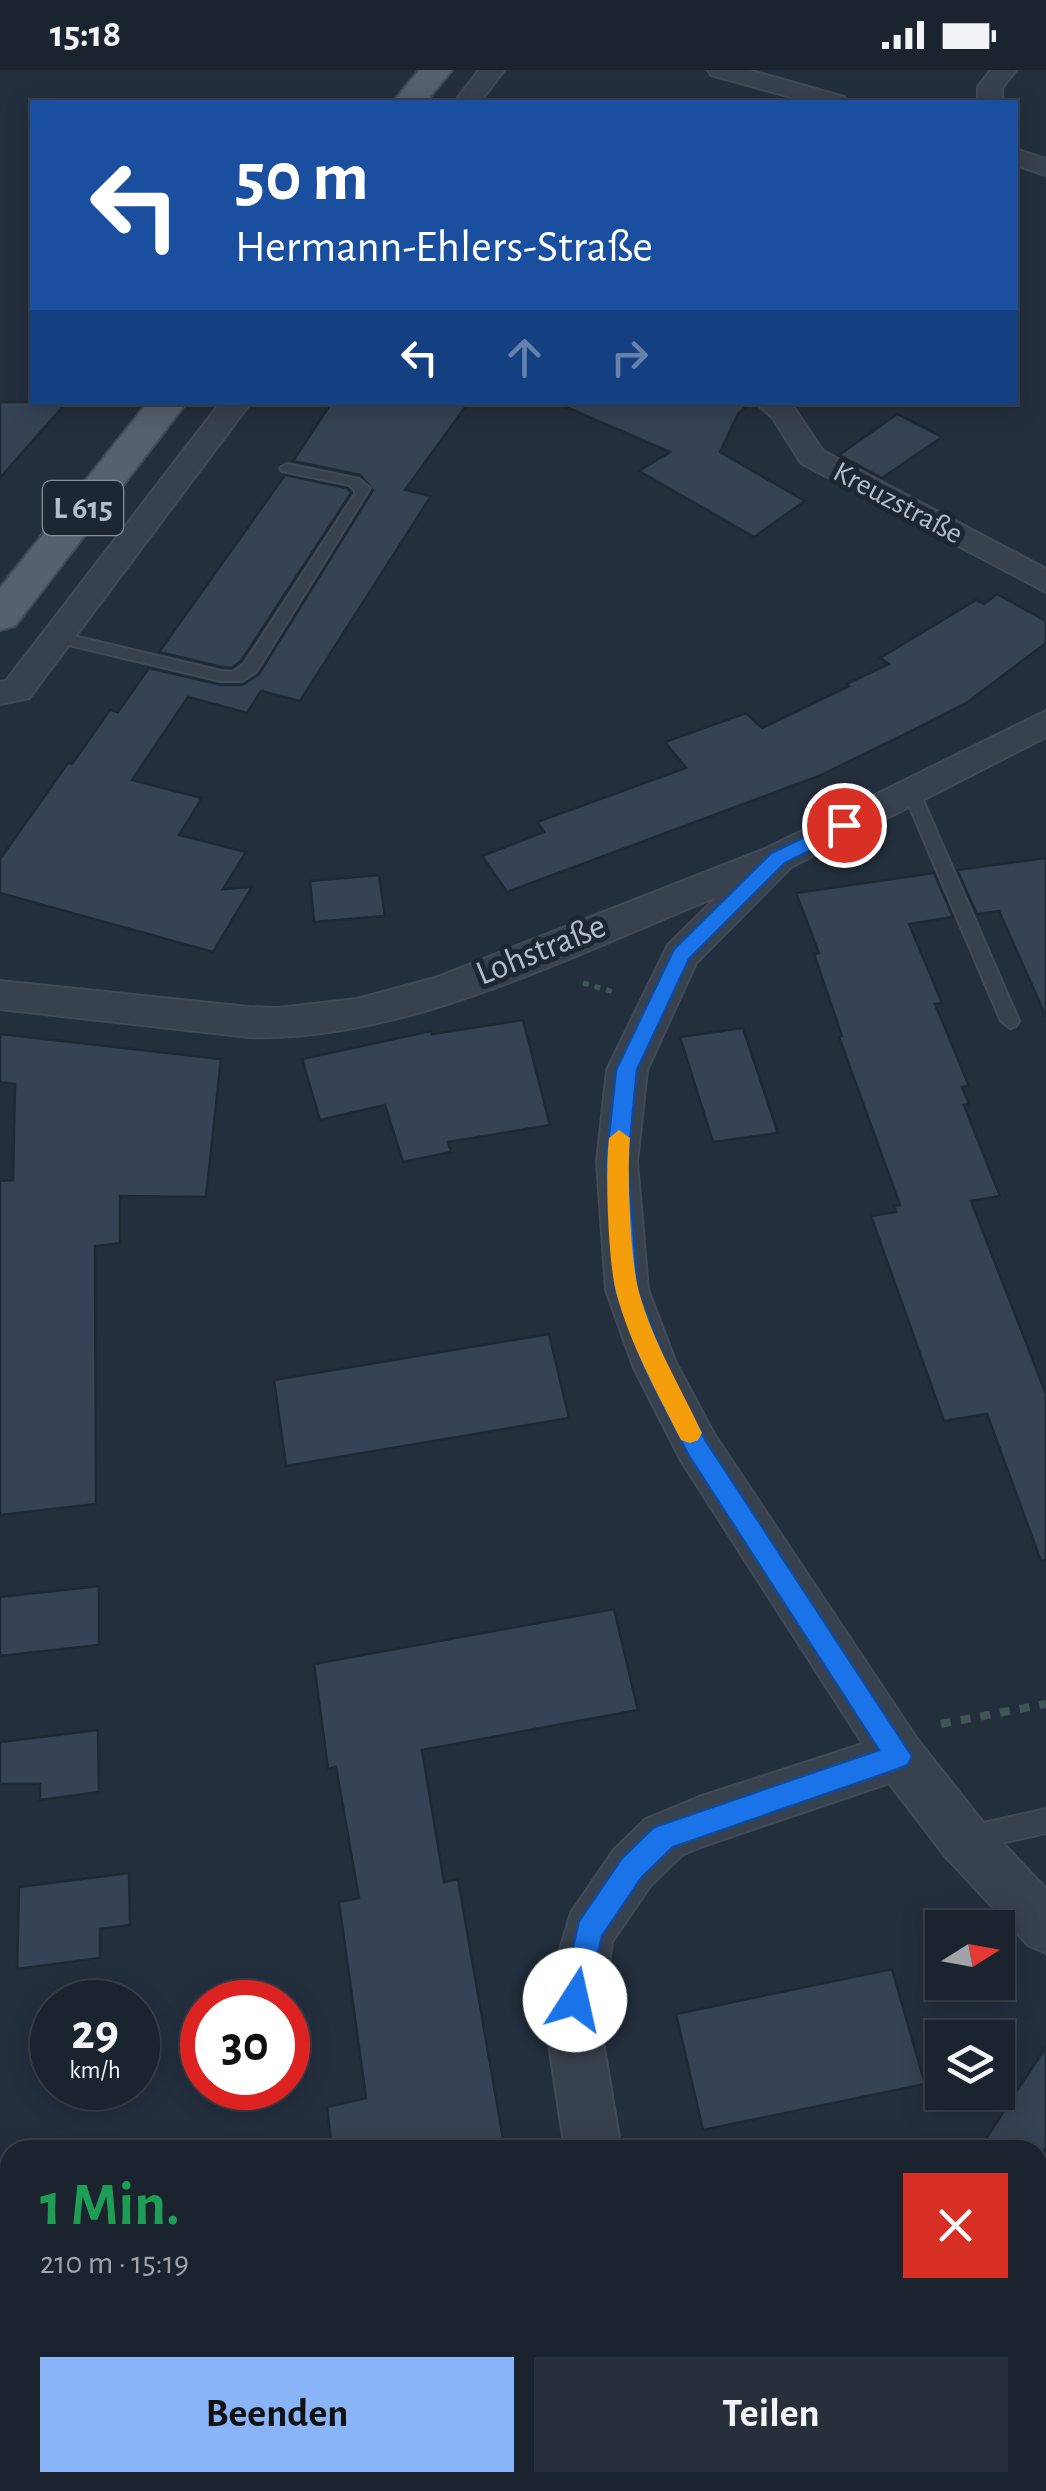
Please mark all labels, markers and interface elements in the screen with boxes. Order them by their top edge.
text: 15:18 [50,16,121,54]
icon: left [70,140,200,270]
text: 50 m [235,143,369,213]
text: Hermann-Ehlers-Straße [235,225,653,270]
icon: left [392,330,447,385]
icon: ahead [497,330,552,385]
icon: right [602,330,657,385]
street label: Kreuzstraße [828,457,968,549]
road number: L 615 [43,481,123,535]
pin [802,783,887,868]
icon: arrive [817,798,872,853]
street label: Lohstraße [471,908,611,992]
north arrow [925,1910,1015,2000]
map controls [925,1910,1015,2110]
position arrow [523,1948,627,2052]
speed limit sign: 30 [180,1980,310,2110]
text: 29 [71,2008,119,2058]
button: layers [925,2020,1015,2110]
text: km/h [69,2058,121,2083]
button: close [903,2173,1008,2278]
text: 1 Min. [40,2176,180,2236]
text: 210 m · 15:19 [40,2247,189,2279]
button: Beenden [40,2357,514,2472]
button: Teilen [534,2357,1008,2472]

